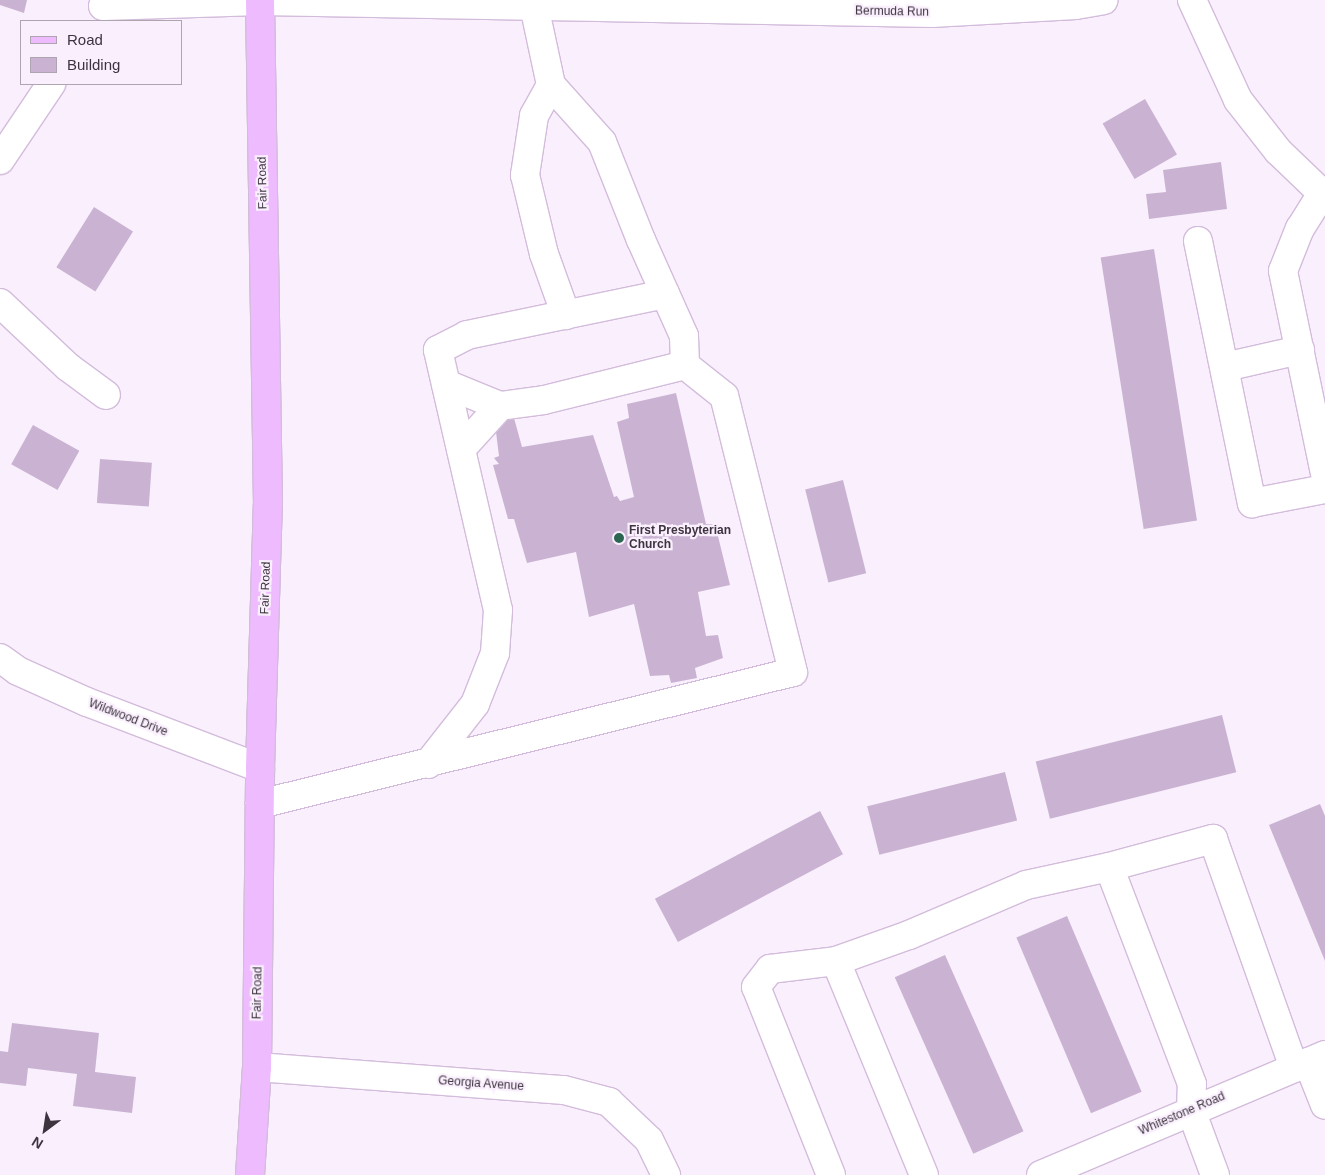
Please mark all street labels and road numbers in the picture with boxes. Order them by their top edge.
street label: Bermuda Run [855,4,929,20]
street label: Fair Road [255,157,271,209]
street label: Fair Road [258,561,274,615]
street label: Wildwood Drive [87,696,169,740]
street label: Fair Road [250,967,266,1019]
street label: Georgia Avenue [437,1074,525,1094]
street label: Whitestone Road [1137,1089,1227,1139]

